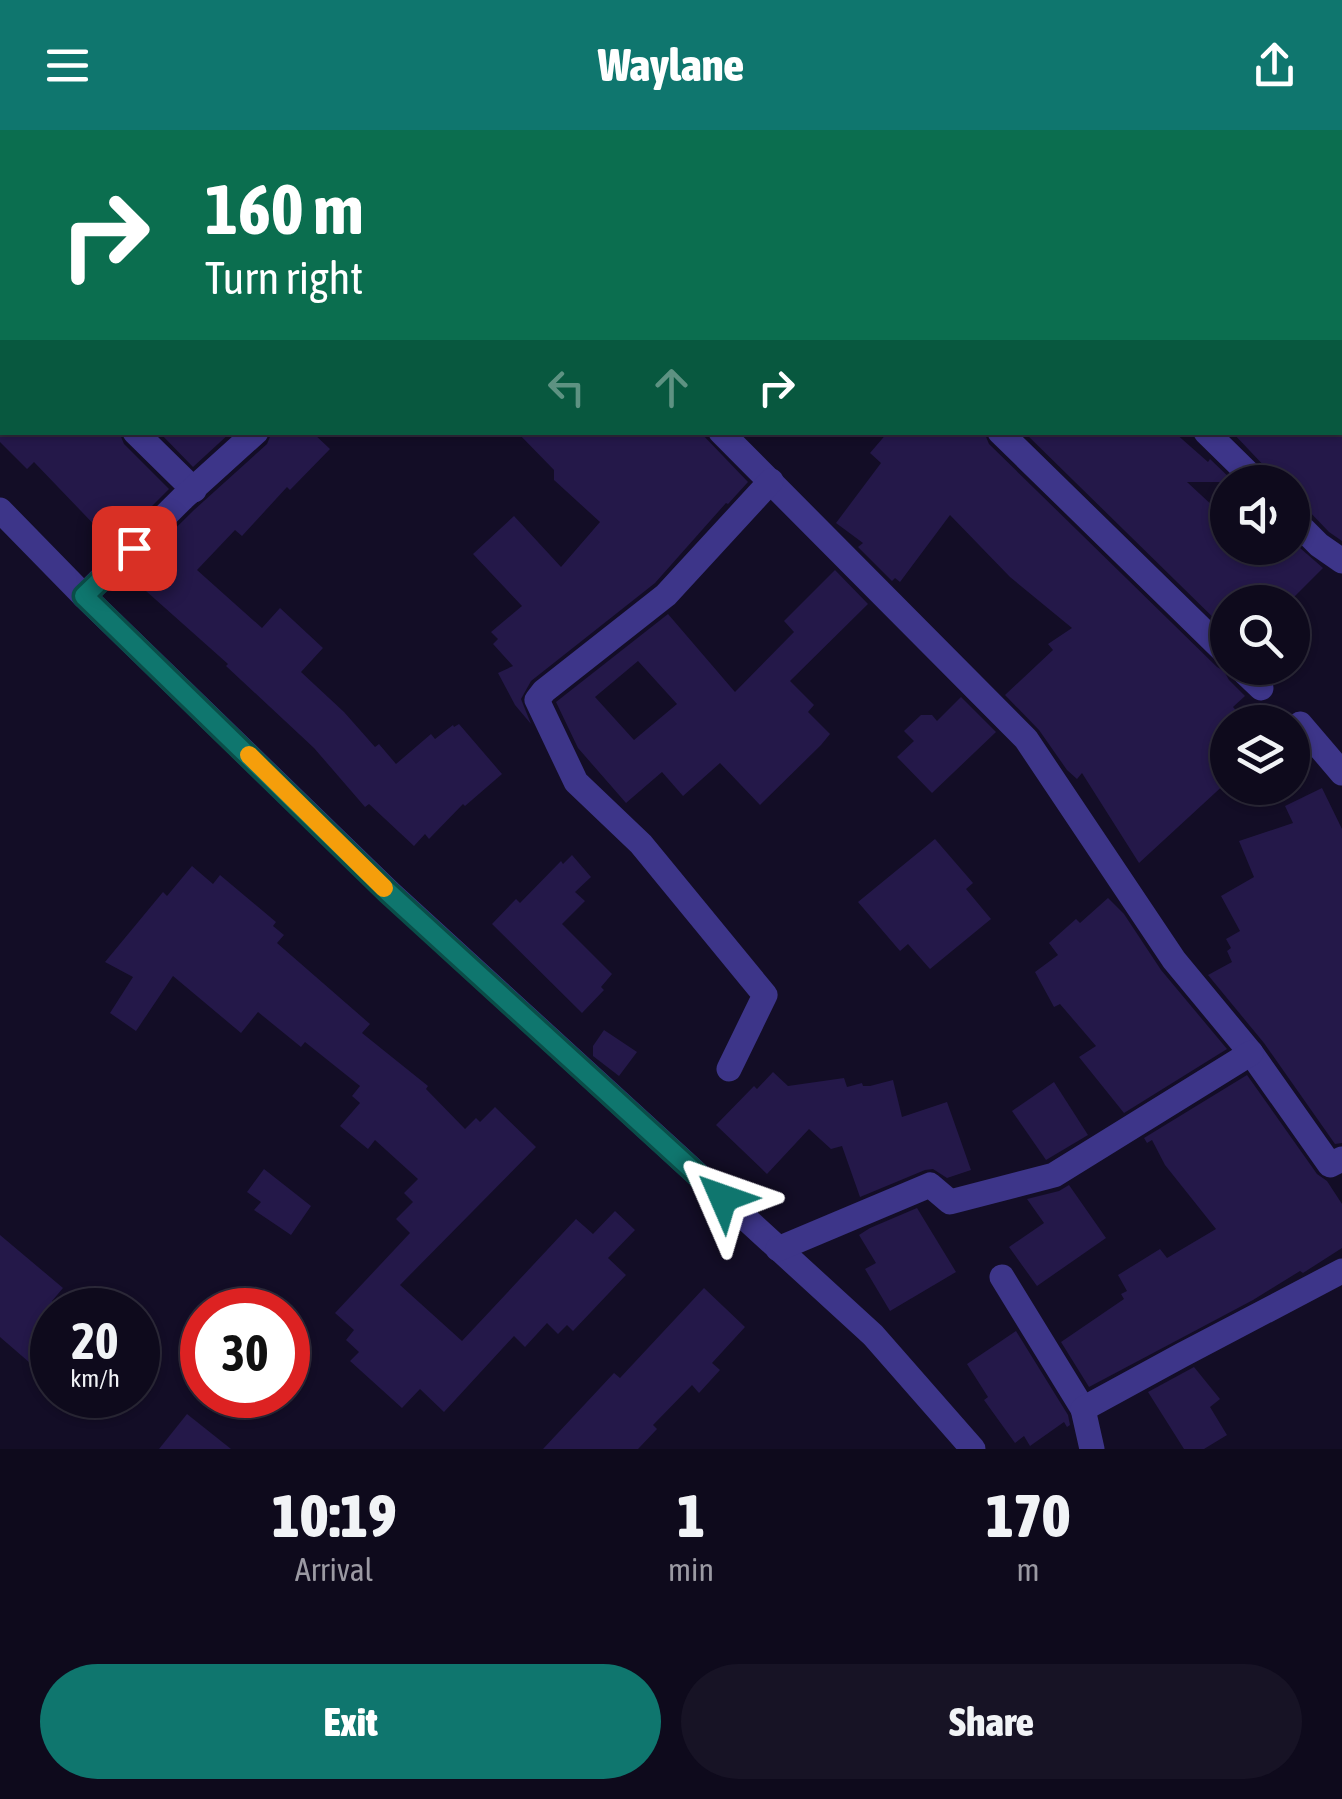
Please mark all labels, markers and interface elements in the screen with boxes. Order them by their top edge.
icon: menu [40,38,95,93]
icon: share [1247,38,1302,93]
text: Waylane [598,39,744,91]
text: 160 m [205,169,364,249]
icon: right [40,170,170,300]
text: Turn right [205,252,363,304]
icon: left [539,360,594,415]
icon: ahead [644,360,699,415]
icon: right [749,360,804,415]
map controls [1210,465,1310,805]
button: sound [1210,465,1310,565]
pin [92,506,177,591]
icon: arrive [107,521,162,576]
button: search [1210,585,1310,685]
button: layers [1210,705,1310,805]
position arrow [671,1146,775,1250]
speed limit sign: 30 [180,1288,310,1418]
text: 20 [71,1312,118,1370]
text: km/h [70,1364,120,1392]
text: 10:19 [272,1481,396,1550]
text: 1 [677,1481,705,1550]
text: 170 [986,1481,1070,1550]
text: Arrival [295,1551,373,1588]
text: min [668,1551,714,1588]
text: m [1016,1551,1040,1588]
button: Exit [40,1664,661,1779]
button: Share [681,1664,1302,1779]

